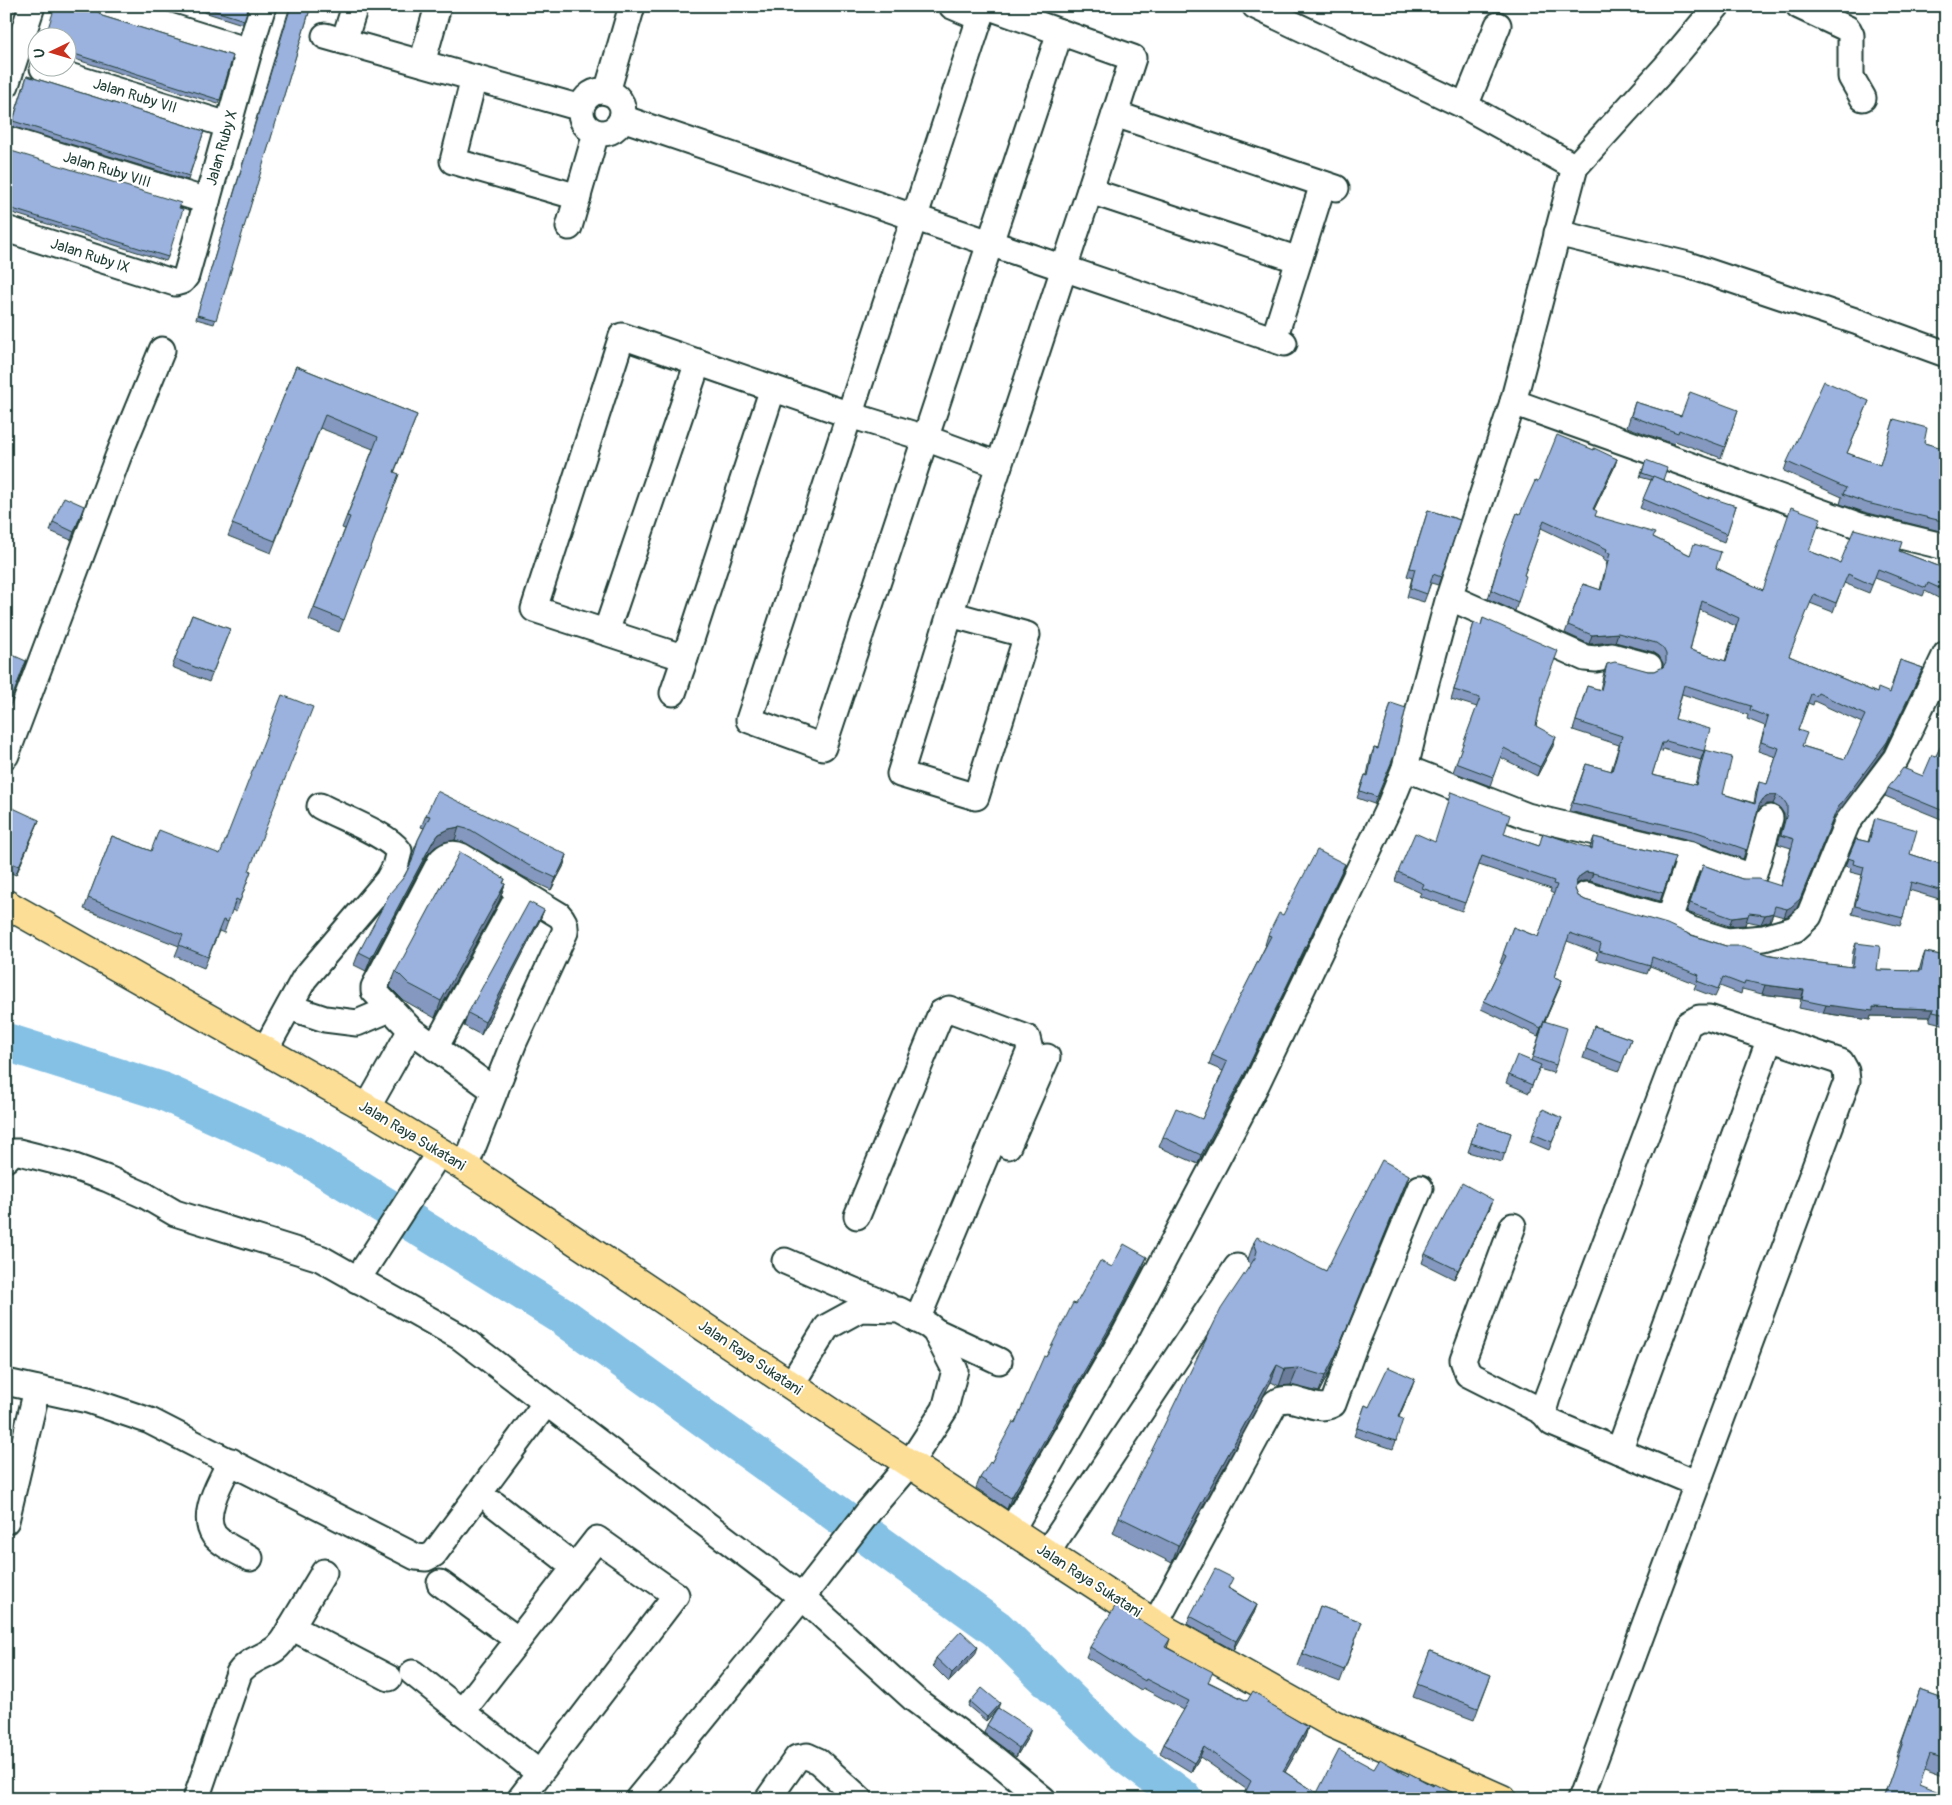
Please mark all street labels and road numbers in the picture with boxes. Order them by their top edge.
street label: Jalan Ruby VII [91,74,179,118]
street label: Jalan Ruby X [202,108,242,188]
street label: Jalan Ruby VIII [61,148,153,192]
street label: Jalan Ruby IX [48,234,132,278]
street label: Jalan Raya Sukatani [355,1097,469,1175]
street label: Jalan Raya Sukatani [694,1316,806,1400]
street label: Jalan Raya Sukatani [1033,1540,1145,1622]

